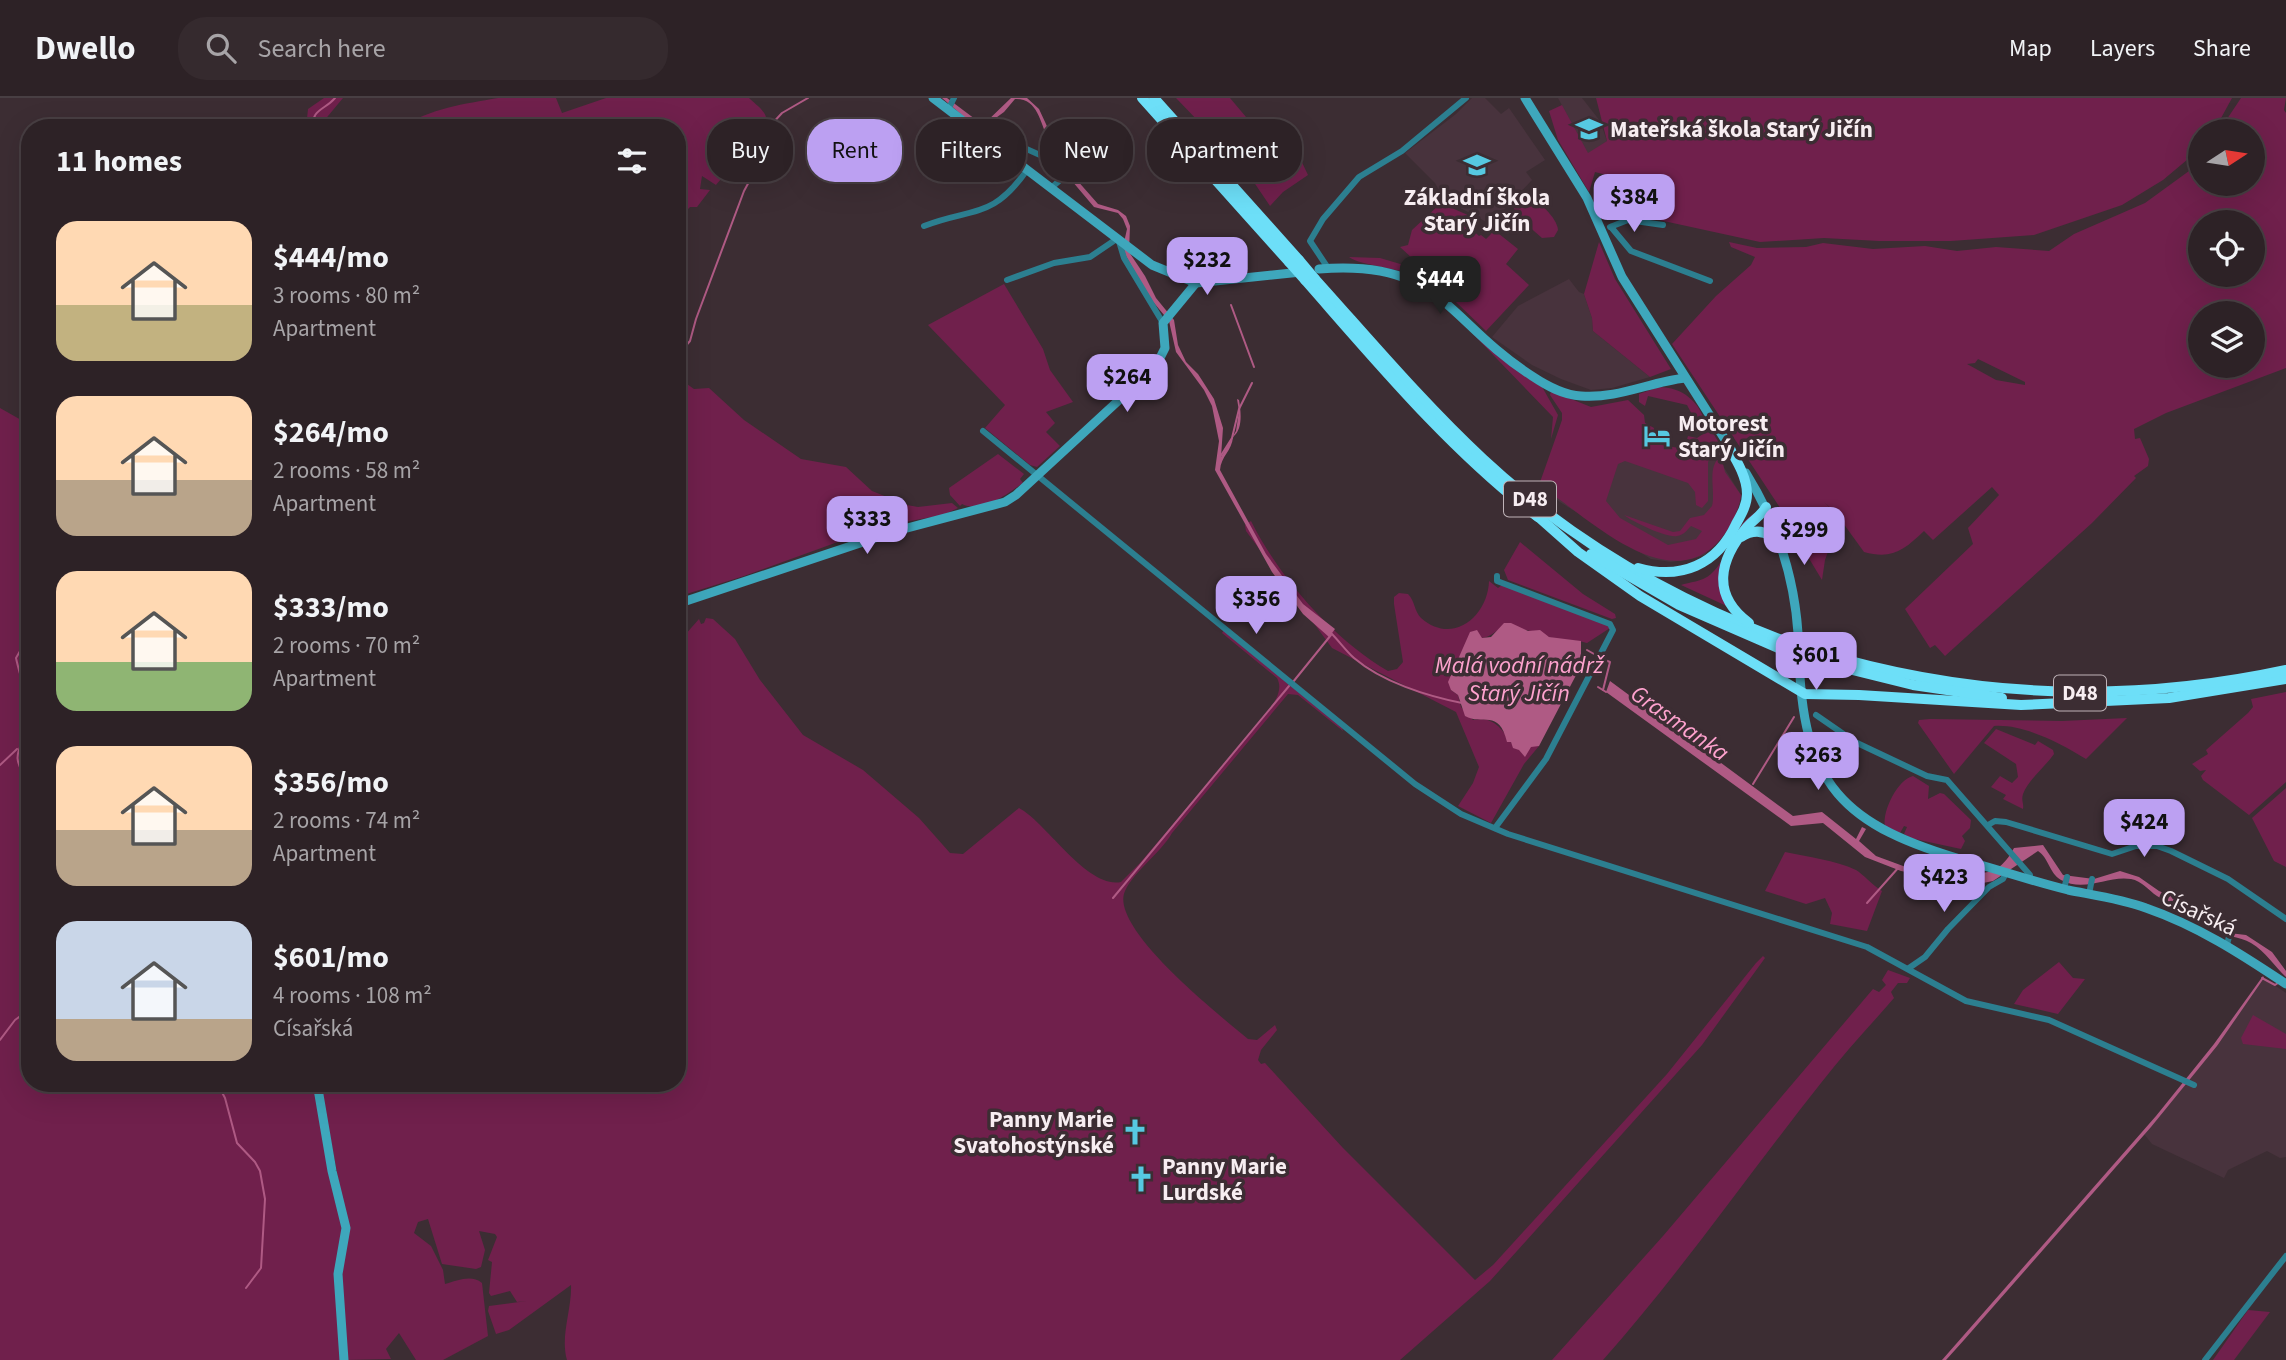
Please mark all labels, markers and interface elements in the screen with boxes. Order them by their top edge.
search box [178,17,668,80]
text: Dwello [35,25,136,72]
icon: search [202,29,240,67]
text: Search here [258,30,386,67]
text: Map [2009,31,2052,66]
text: Layers [2090,31,2155,66]
text: Share [2193,31,2251,66]
place label: Mateřská škola Starý Jičín [1610,113,1873,146]
school or university icon: Mateřská škola Starý Jičín [1574,114,1604,144]
chip: Buy [707,119,793,182]
chip: Rent [807,119,902,182]
chip: Filters [916,119,1026,182]
chip: New [1040,119,1133,182]
chip: Apartment [1147,119,1302,182]
north arrow [2188,119,2264,196]
map controls [2188,119,2265,378]
text: 11 homes [56,140,182,183]
icon: filters [613,142,651,180]
school or university icon: Základní škola Starý Jičín [1462,150,1492,180]
pin: $384 [1593,174,1675,234]
text: $384 [1610,180,1658,213]
place label: Základní škola Starý Jičín [1404,181,1550,240]
button: locate [2188,210,2265,287]
text: $444/mo [273,236,389,279]
pin: $232 [1166,238,1248,297]
text: $232 [1183,243,1231,276]
icon: home [112,249,196,333]
pin: $444 [1399,256,1481,316]
text: $444 [1416,262,1464,295]
text: 3 rooms · 80 m² [273,279,420,312]
button: layers [2188,301,2265,378]
text: Apartment [273,312,376,345]
pin: $264 [1086,354,1168,414]
text: $264 [1103,360,1151,393]
place label: Motorest Starý Jičín [1678,407,1785,466]
text: $264/mo [273,411,389,454]
hotel icon: Motorest Starý Jičín [1642,421,1672,451]
icon: home [112,424,196,508]
text: 2 rooms · 58 m² [273,454,420,487]
road number: D48 [1504,482,1556,516]
text: Apartment [273,487,376,520]
pin: $333 [826,496,908,556]
text: $333 [843,502,891,535]
pin: $299 [1763,508,1845,567]
text: $299 [1780,513,1828,546]
pin: $356 [1215,576,1297,636]
text: $356 [1232,582,1280,615]
text: $333/mo [273,586,389,629]
icon: home [112,599,196,683]
text: 2 rooms · 70 m² [273,629,420,662]
pin: $601 [1775,632,1857,692]
text: $601 [1792,638,1840,671]
water label: Malá vodní nádrž Starý Jičín [1435,648,1605,711]
text: Apartment [273,662,376,695]
road number: D48 [2054,676,2106,710]
water label: Grasmanka [1623,677,1736,770]
pin: $263 [1777,732,1859,792]
text: $263 [1794,738,1842,771]
text: $356/mo [273,761,389,804]
icon: home [112,774,196,858]
pin: $424 [2103,800,2185,859]
text: 2 rooms · 74 m² [273,804,420,837]
text: $424 [2120,805,2168,838]
text: Apartment [273,837,376,870]
pin: $423 [1903,854,1985,914]
text: $423 [1920,860,1968,893]
street label: Císařská [2155,881,2242,944]
text: $601/mo [273,936,389,979]
icon: home [112,949,196,1033]
text: 4 rooms · 108 m² [273,979,432,1012]
text: Císařská [273,1012,353,1045]
place label: Panny Marie Svatohostýnské [953,1103,1114,1162]
church icon: Panny Marie Svatohostýnské [1120,1117,1150,1147]
place label: Panny Marie Lurdské [1162,1150,1287,1209]
church icon: Panny Marie Lurdské [1126,1164,1156,1194]

